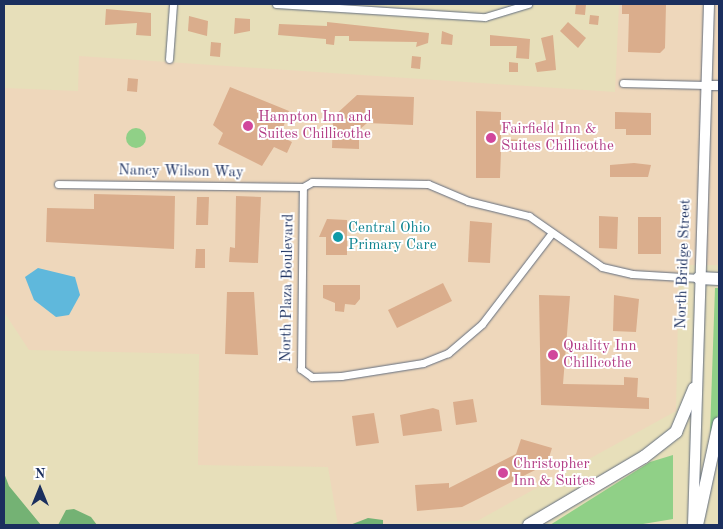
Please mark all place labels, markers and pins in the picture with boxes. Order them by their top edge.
place label: Hampton Inn and Suites Chillicothe [258,108,372,143]
marker: Hampton Inn and Suites Chillicothe [242,120,254,132]
place label: Fairfield Inn & Suites Chillicothe [501,120,614,155]
marker: Fairfield Inn & Suites Chillicothe [485,132,497,144]
place label: Central Ohio Primary Care [348,219,437,254]
marker: Central Ohio Primary Care [332,231,344,243]
place label: Quality Inn Chillicothe [563,337,637,372]
marker: Quality Inn Chillicothe [547,349,559,361]
place label: Christopher Inn & Suites [513,455,595,490]
marker: Christopher Inn & Suites [497,467,509,479]

